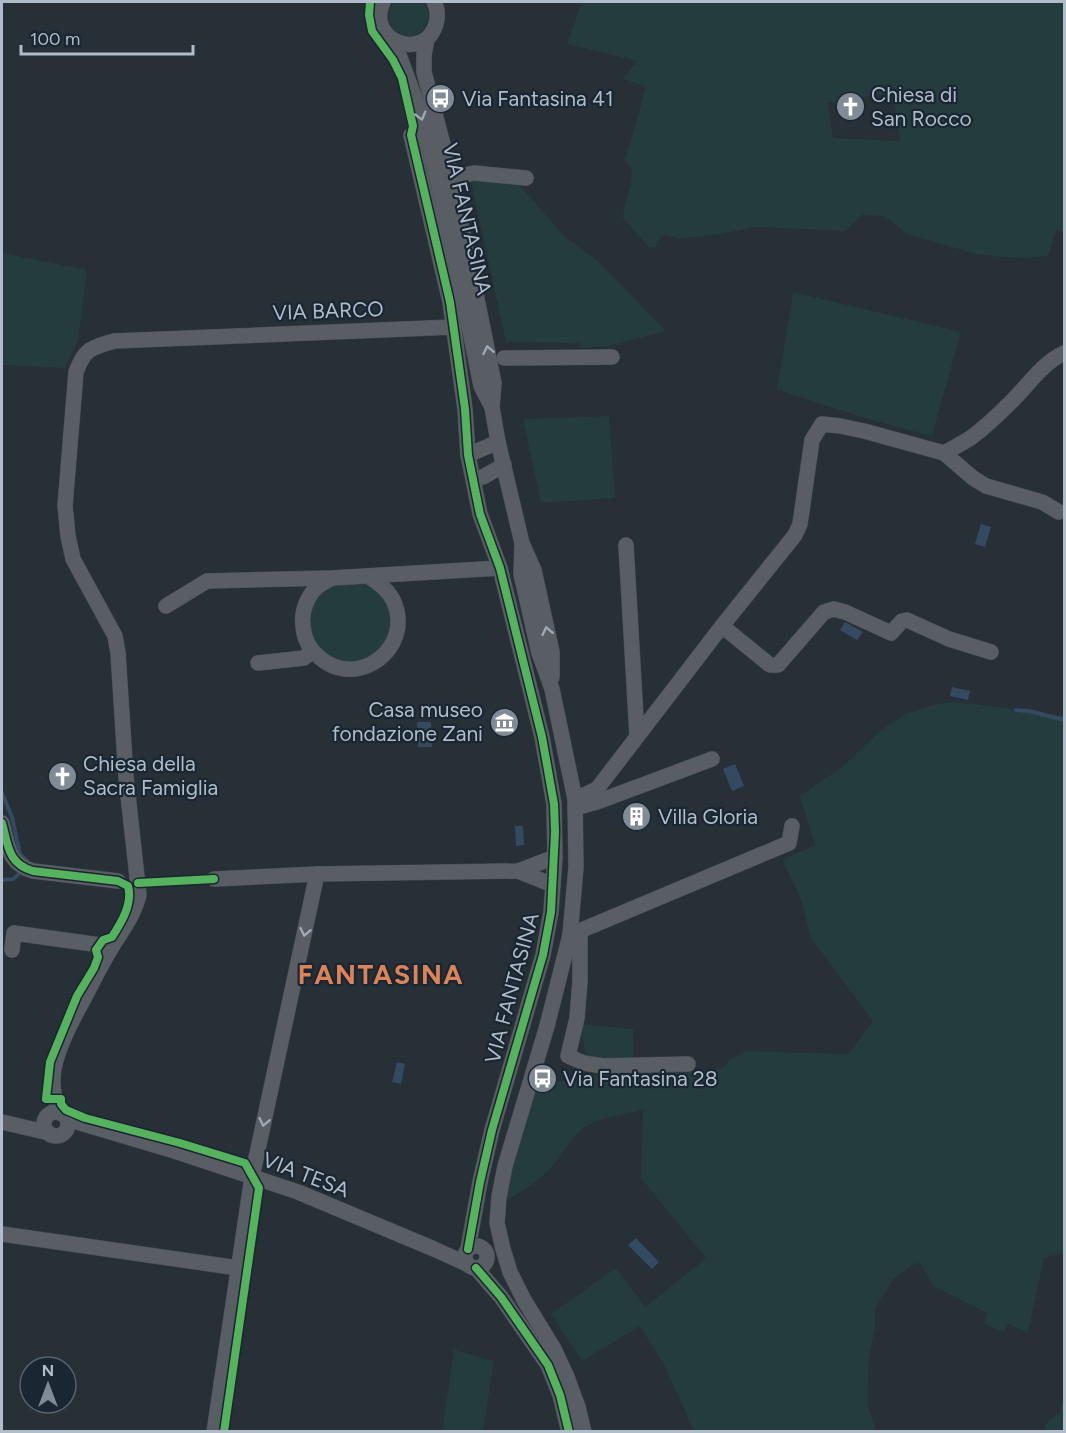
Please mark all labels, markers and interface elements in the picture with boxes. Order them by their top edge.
scale bar [21,18,194,56]
text: 100 m [30,28,80,50]
place label: Chiesa di San Rocco [871,82,972,131]
bus stop icon: Via Fantasina 41 [425,83,457,115]
place label: Via Fantasina 41 [462,86,614,111]
church icon: Chiesa di San Rocco [834,91,866,123]
one-way arrow [414,110,426,121]
street label: VIA FANTASINA [438,141,497,297]
street label: VIA BARCO [272,296,384,325]
one-way arrow [482,345,495,355]
one-way arrow [541,626,554,636]
place label: Casa museo fondazione Zani [332,697,483,746]
museum icon: Casa museo fondazione Zani [488,706,520,738]
place label: Chiesa della Sacra Famiglia [83,751,218,800]
church icon: Chiesa della Sacra Famiglia [46,760,78,792]
building icon: Villa Gloria [621,801,653,833]
place label: Villa Gloria [658,804,758,829]
street label: VIA FANTASINA [479,910,544,1066]
one-way arrow [299,926,312,936]
district label: FANTASINA [298,958,464,991]
bus stop icon: Via Fantasina 28 [526,1063,558,1095]
place label: Via Fantasina 28 [563,1066,718,1091]
one-way arrow [258,1117,271,1127]
street label: VIA TESA [259,1147,353,1202]
north arrow [18,1355,78,1415]
text: N [42,1361,54,1380]

